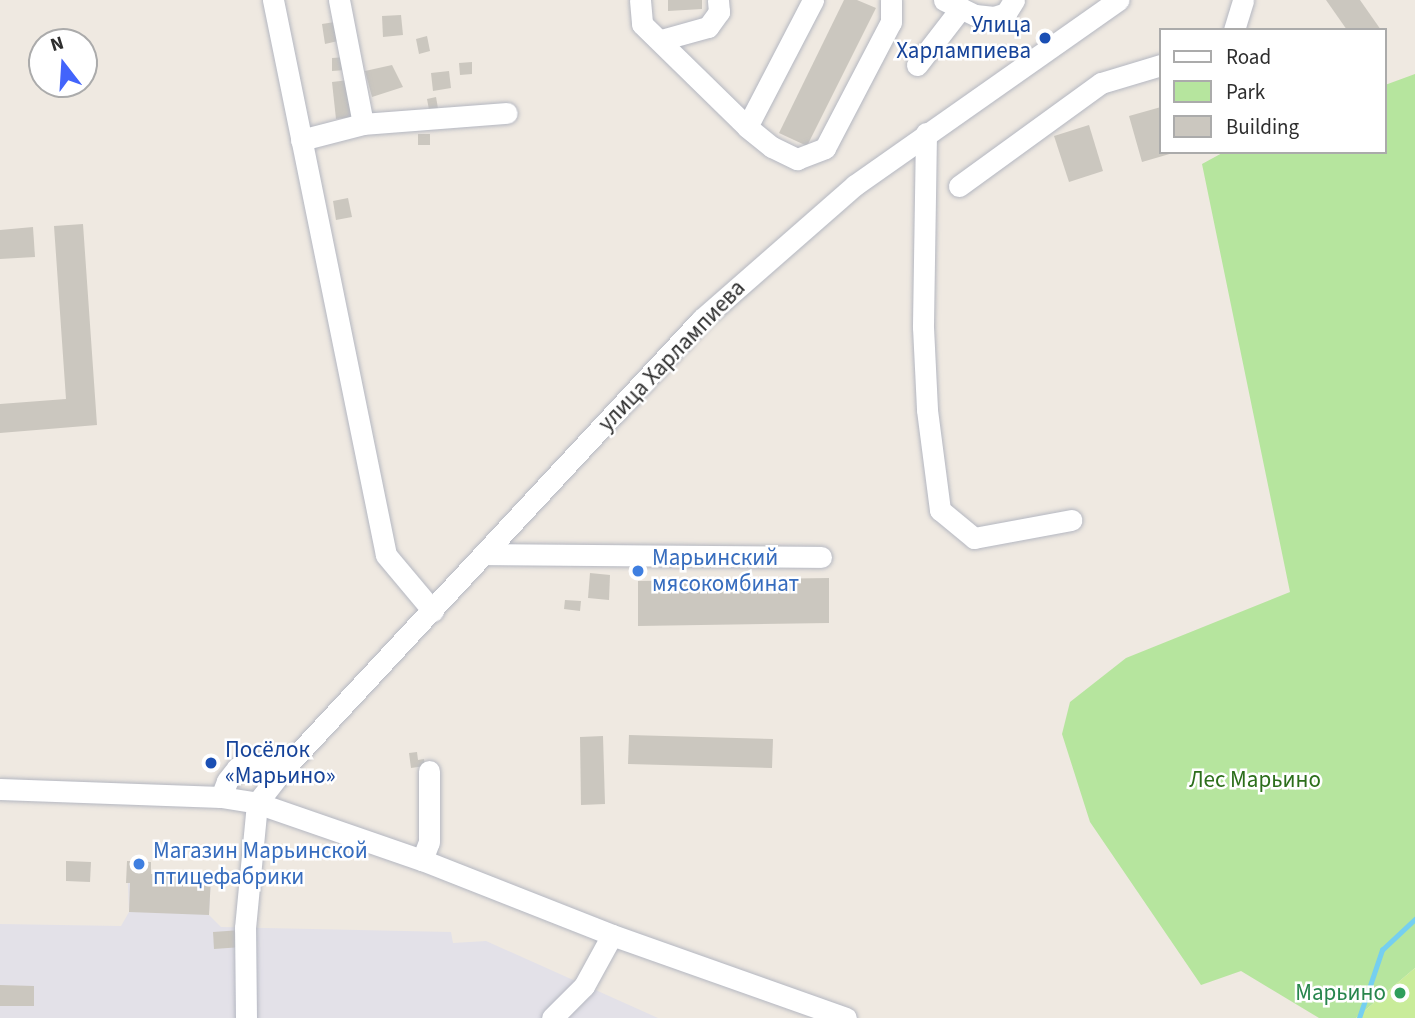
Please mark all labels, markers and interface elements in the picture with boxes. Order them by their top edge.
place label: Улица Харлампиева [896,11,1031,65]
north arrow [28,28,98,98]
legend [1160,28,1387,154]
text: N [47,30,67,59]
marker: Улица Харлампиева [1037,30,1053,46]
text: Road [1226,42,1271,72]
text: Park [1226,77,1265,107]
text: Building [1226,112,1299,142]
street label: улица Харлампиева [593,275,751,437]
place label: Марьинский мясокомбинат [652,544,799,598]
marker: Марьинский мясокомбинат [630,563,646,579]
place label: Посёлок «Марьино» [225,736,335,790]
marker: Посёлок «Марьино» [203,755,219,771]
park label: Лес Марьино [1189,766,1321,794]
place label: Магазин Марьинской птицефабрики [153,837,368,891]
marker: Магазин Марьинской птицефабрики [131,856,147,872]
place label: Марьино [1295,979,1386,1007]
marker: Марьино [1392,985,1408,1001]

